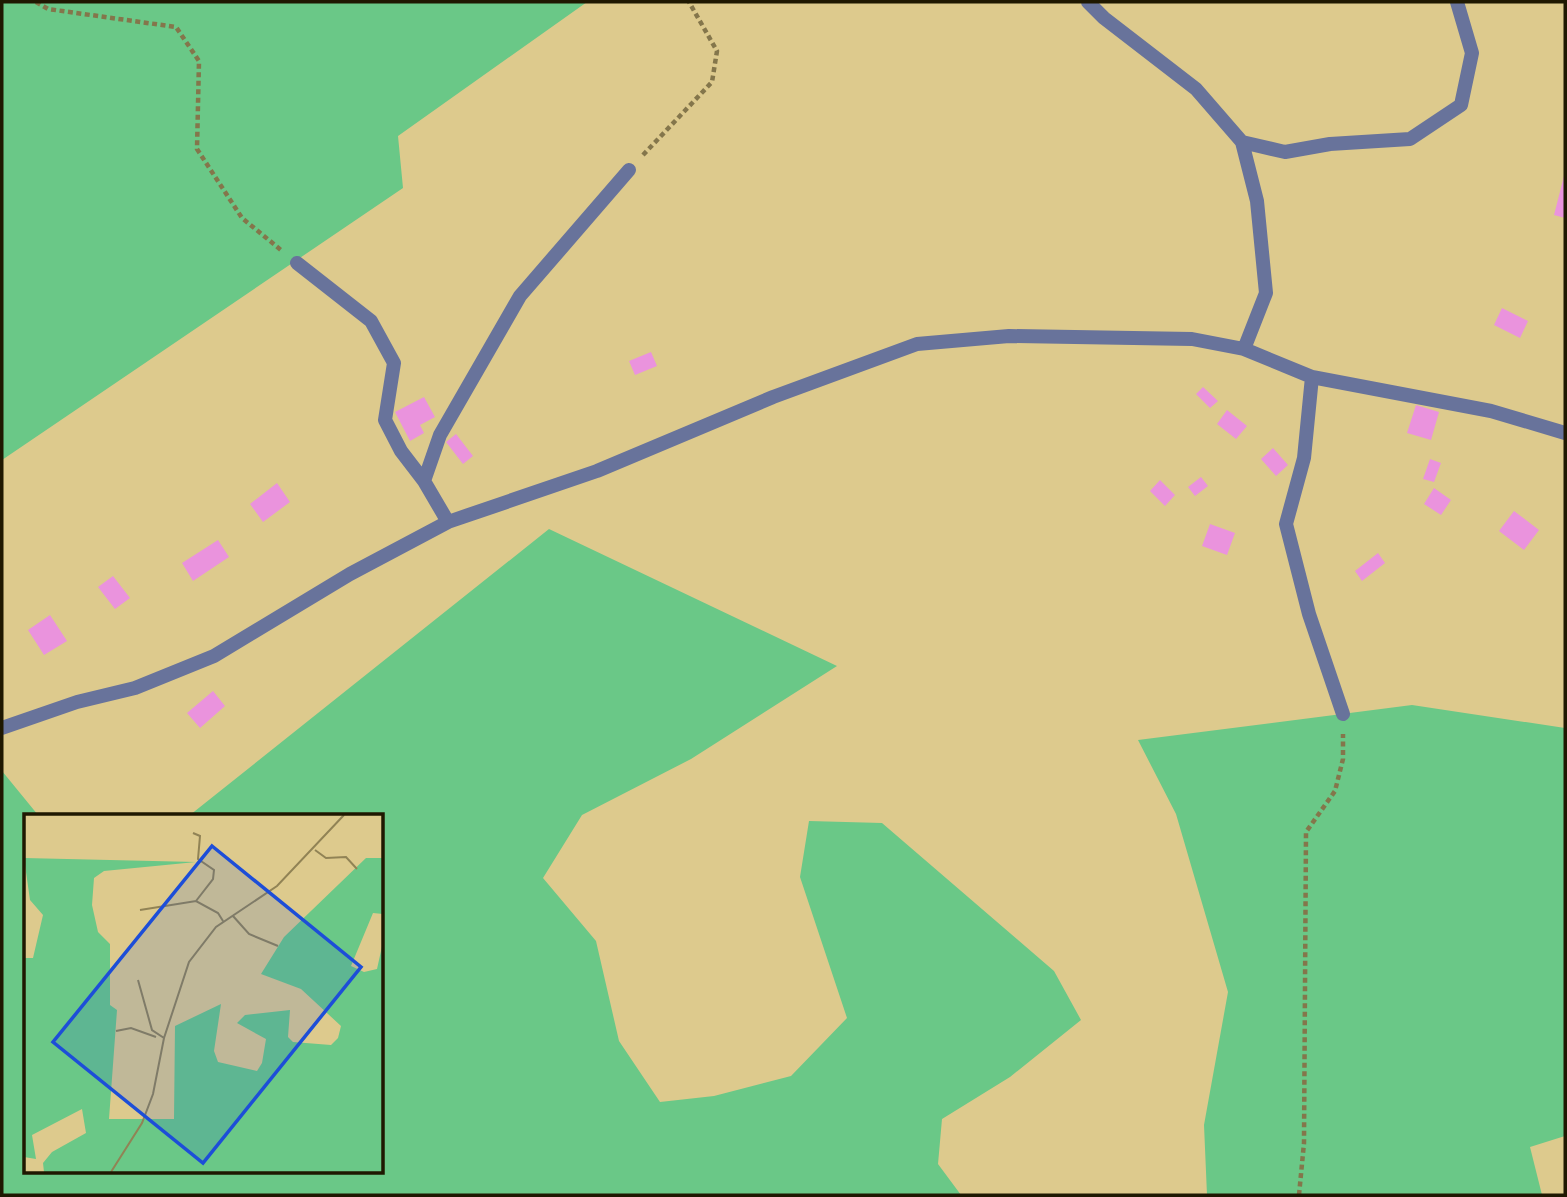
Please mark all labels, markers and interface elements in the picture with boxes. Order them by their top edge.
inset map [24,814,383,1172]

